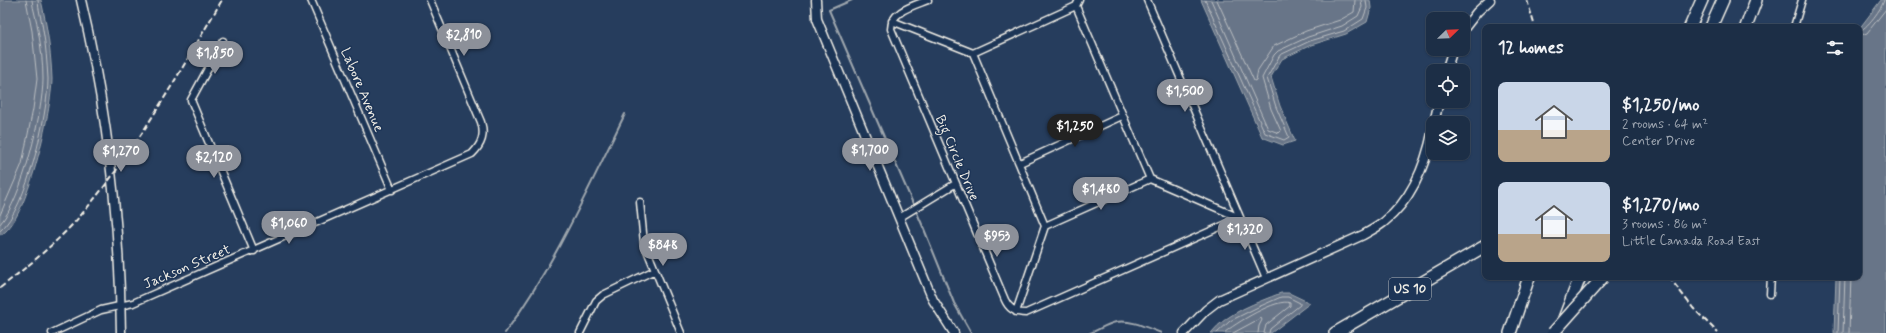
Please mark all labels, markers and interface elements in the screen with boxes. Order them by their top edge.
north arrow [1426,12,1470,56]
map controls [1426,12,1470,160]
pin: $2,810 [431,23,497,57]
text: $2,810 [446,27,482,44]
text: 12 homes [1498,37,1564,59]
icon: filters [1824,37,1846,59]
pin: $1,850 [182,41,248,75]
text: $1,850 [196,45,234,62]
street label: Labore Avenue [336,45,388,135]
button: locate [1426,64,1470,108]
pin: $1,500 [1152,79,1218,113]
text: $1,500 [1166,83,1204,100]
text: $1,250/mo [1622,94,1699,116]
icon: home [1530,98,1578,146]
street label: Big Circle Drive [929,112,983,204]
pin: $1,250 [1042,114,1108,148]
button: layers [1426,116,1470,160]
text: 2 rooms · 64 m² [1622,116,1708,133]
text: $1,250 [1056,118,1094,135]
text: Center Drive [1622,133,1695,150]
pin: $1,700 [837,138,903,172]
pin: $1,270 [88,139,154,173]
text: $1,700 [851,142,889,159]
text: $1,270 [102,143,140,160]
pin: $2,120 [181,145,247,179]
text: $2,120 [195,149,233,166]
pin: $1,480 [1068,177,1134,211]
text: $1,480 [1082,181,1120,198]
text: $1,270/mo [1622,194,1699,216]
icon: home [1530,198,1578,246]
pin: $1,060 [256,211,322,245]
text: $1,060 [270,215,308,232]
text: 3 rooms · 86 m² [1622,216,1708,233]
pin: $1,320 [1212,217,1278,251]
text: $1,320 [1227,221,1263,238]
pin: $953 [973,224,1021,258]
text: $953 [984,228,1010,245]
pin: $848 [639,233,687,267]
text: Little Canada Road East [1622,233,1760,250]
text: $848 [648,237,678,254]
street label: Jackson Street [141,240,234,293]
road number: US 10 [1389,278,1431,300]

